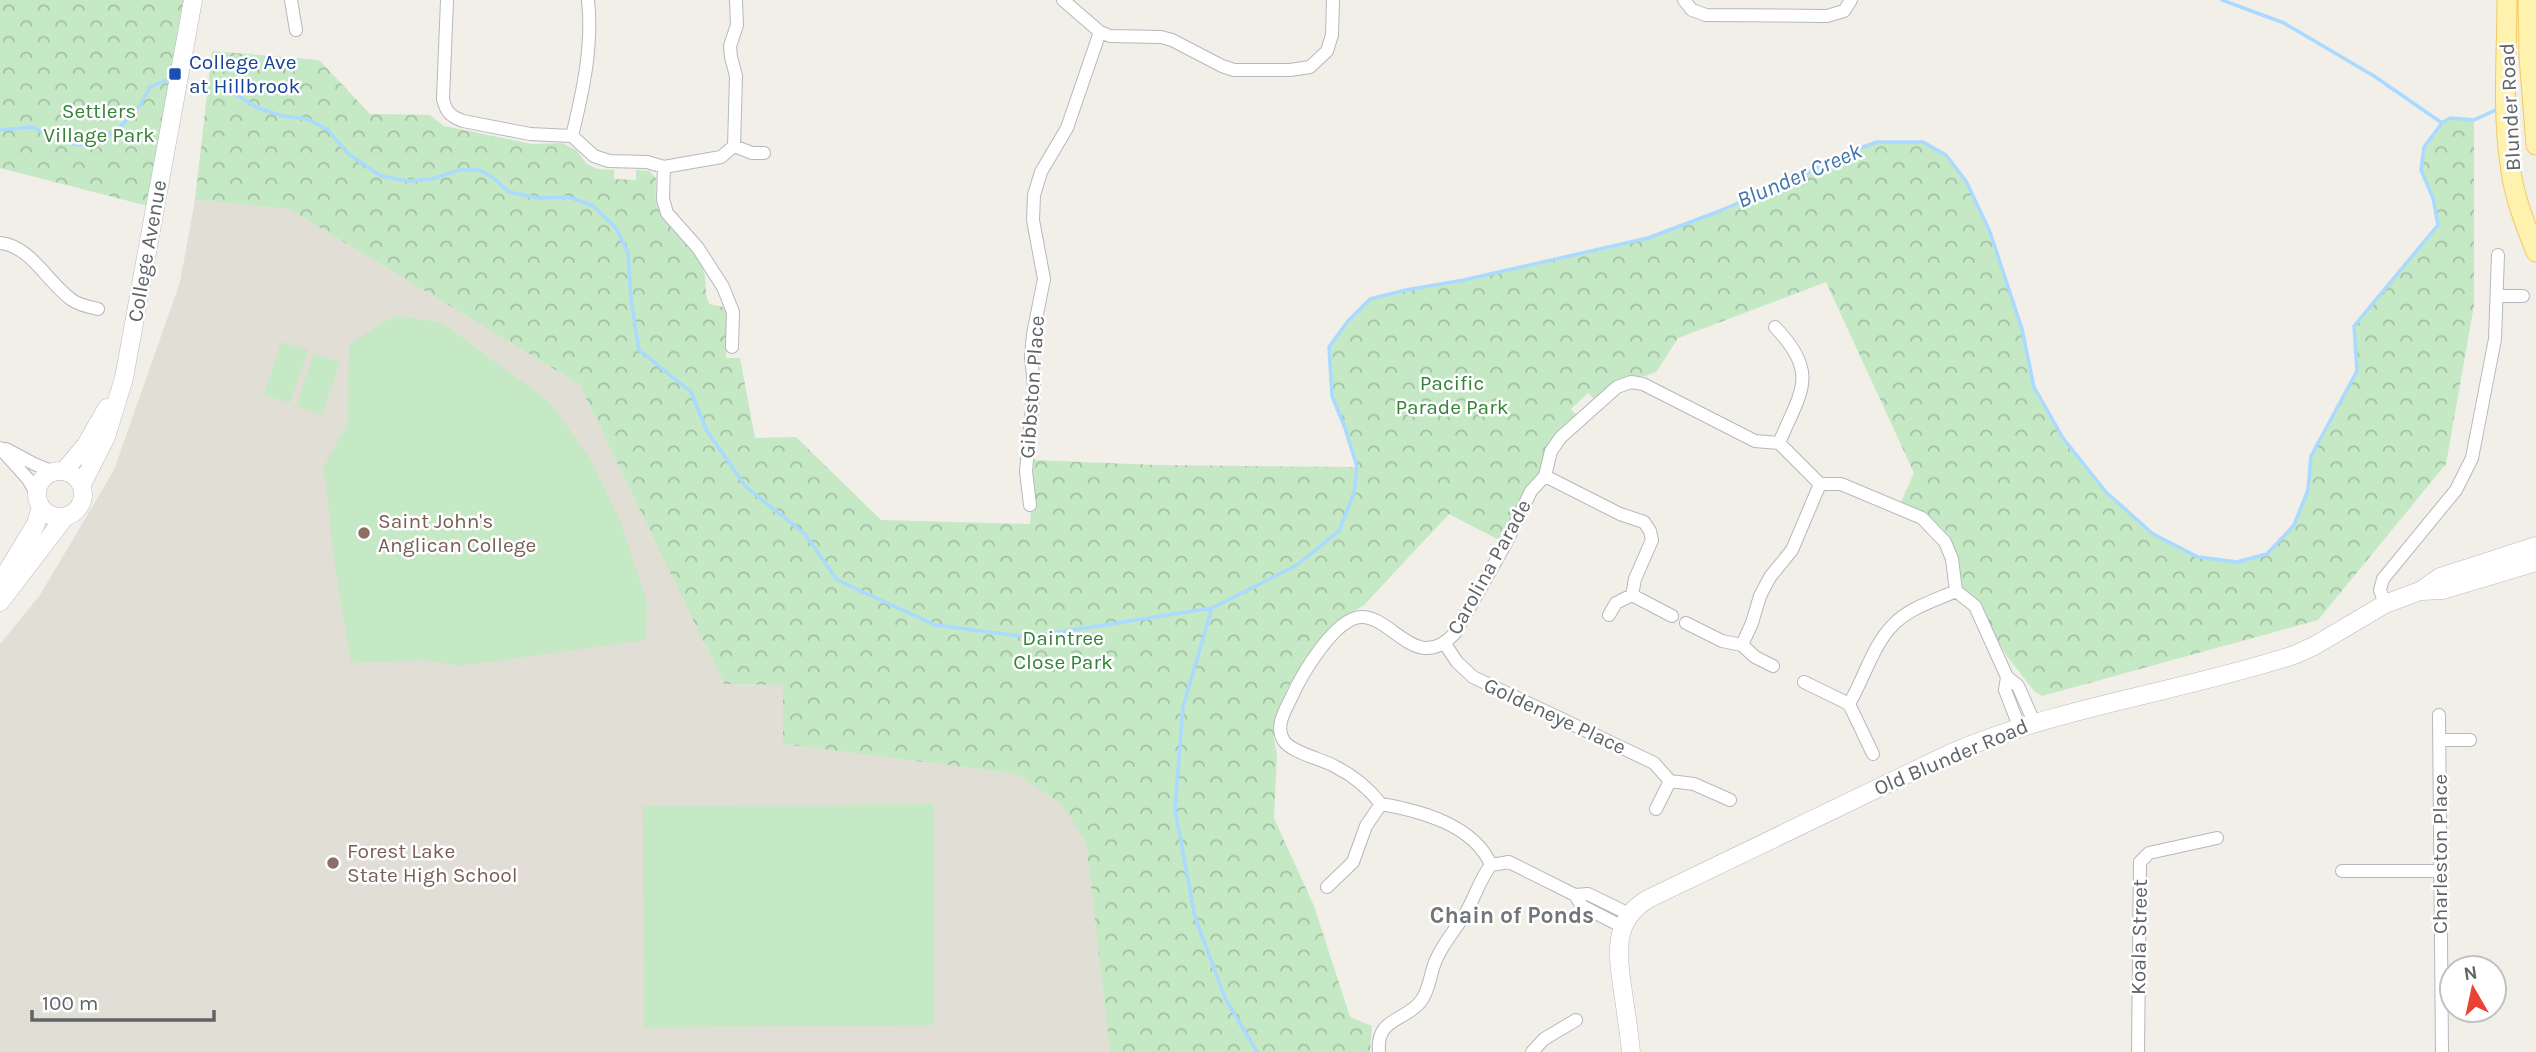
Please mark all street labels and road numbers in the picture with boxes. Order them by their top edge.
street label: Blunder Road [2495,42,2525,172]
street label: College Avenue [123,178,171,324]
street label: Gibbston Place [1015,315,1049,459]
street label: Carolina Parade [1442,495,1536,639]
street label: Goldeneye Place [1480,673,1630,759]
street label: Old Blunder Road [1870,714,2032,800]
street label: Charleston Place [2428,774,2452,934]
street label: Koala Street [2126,879,2152,995]

